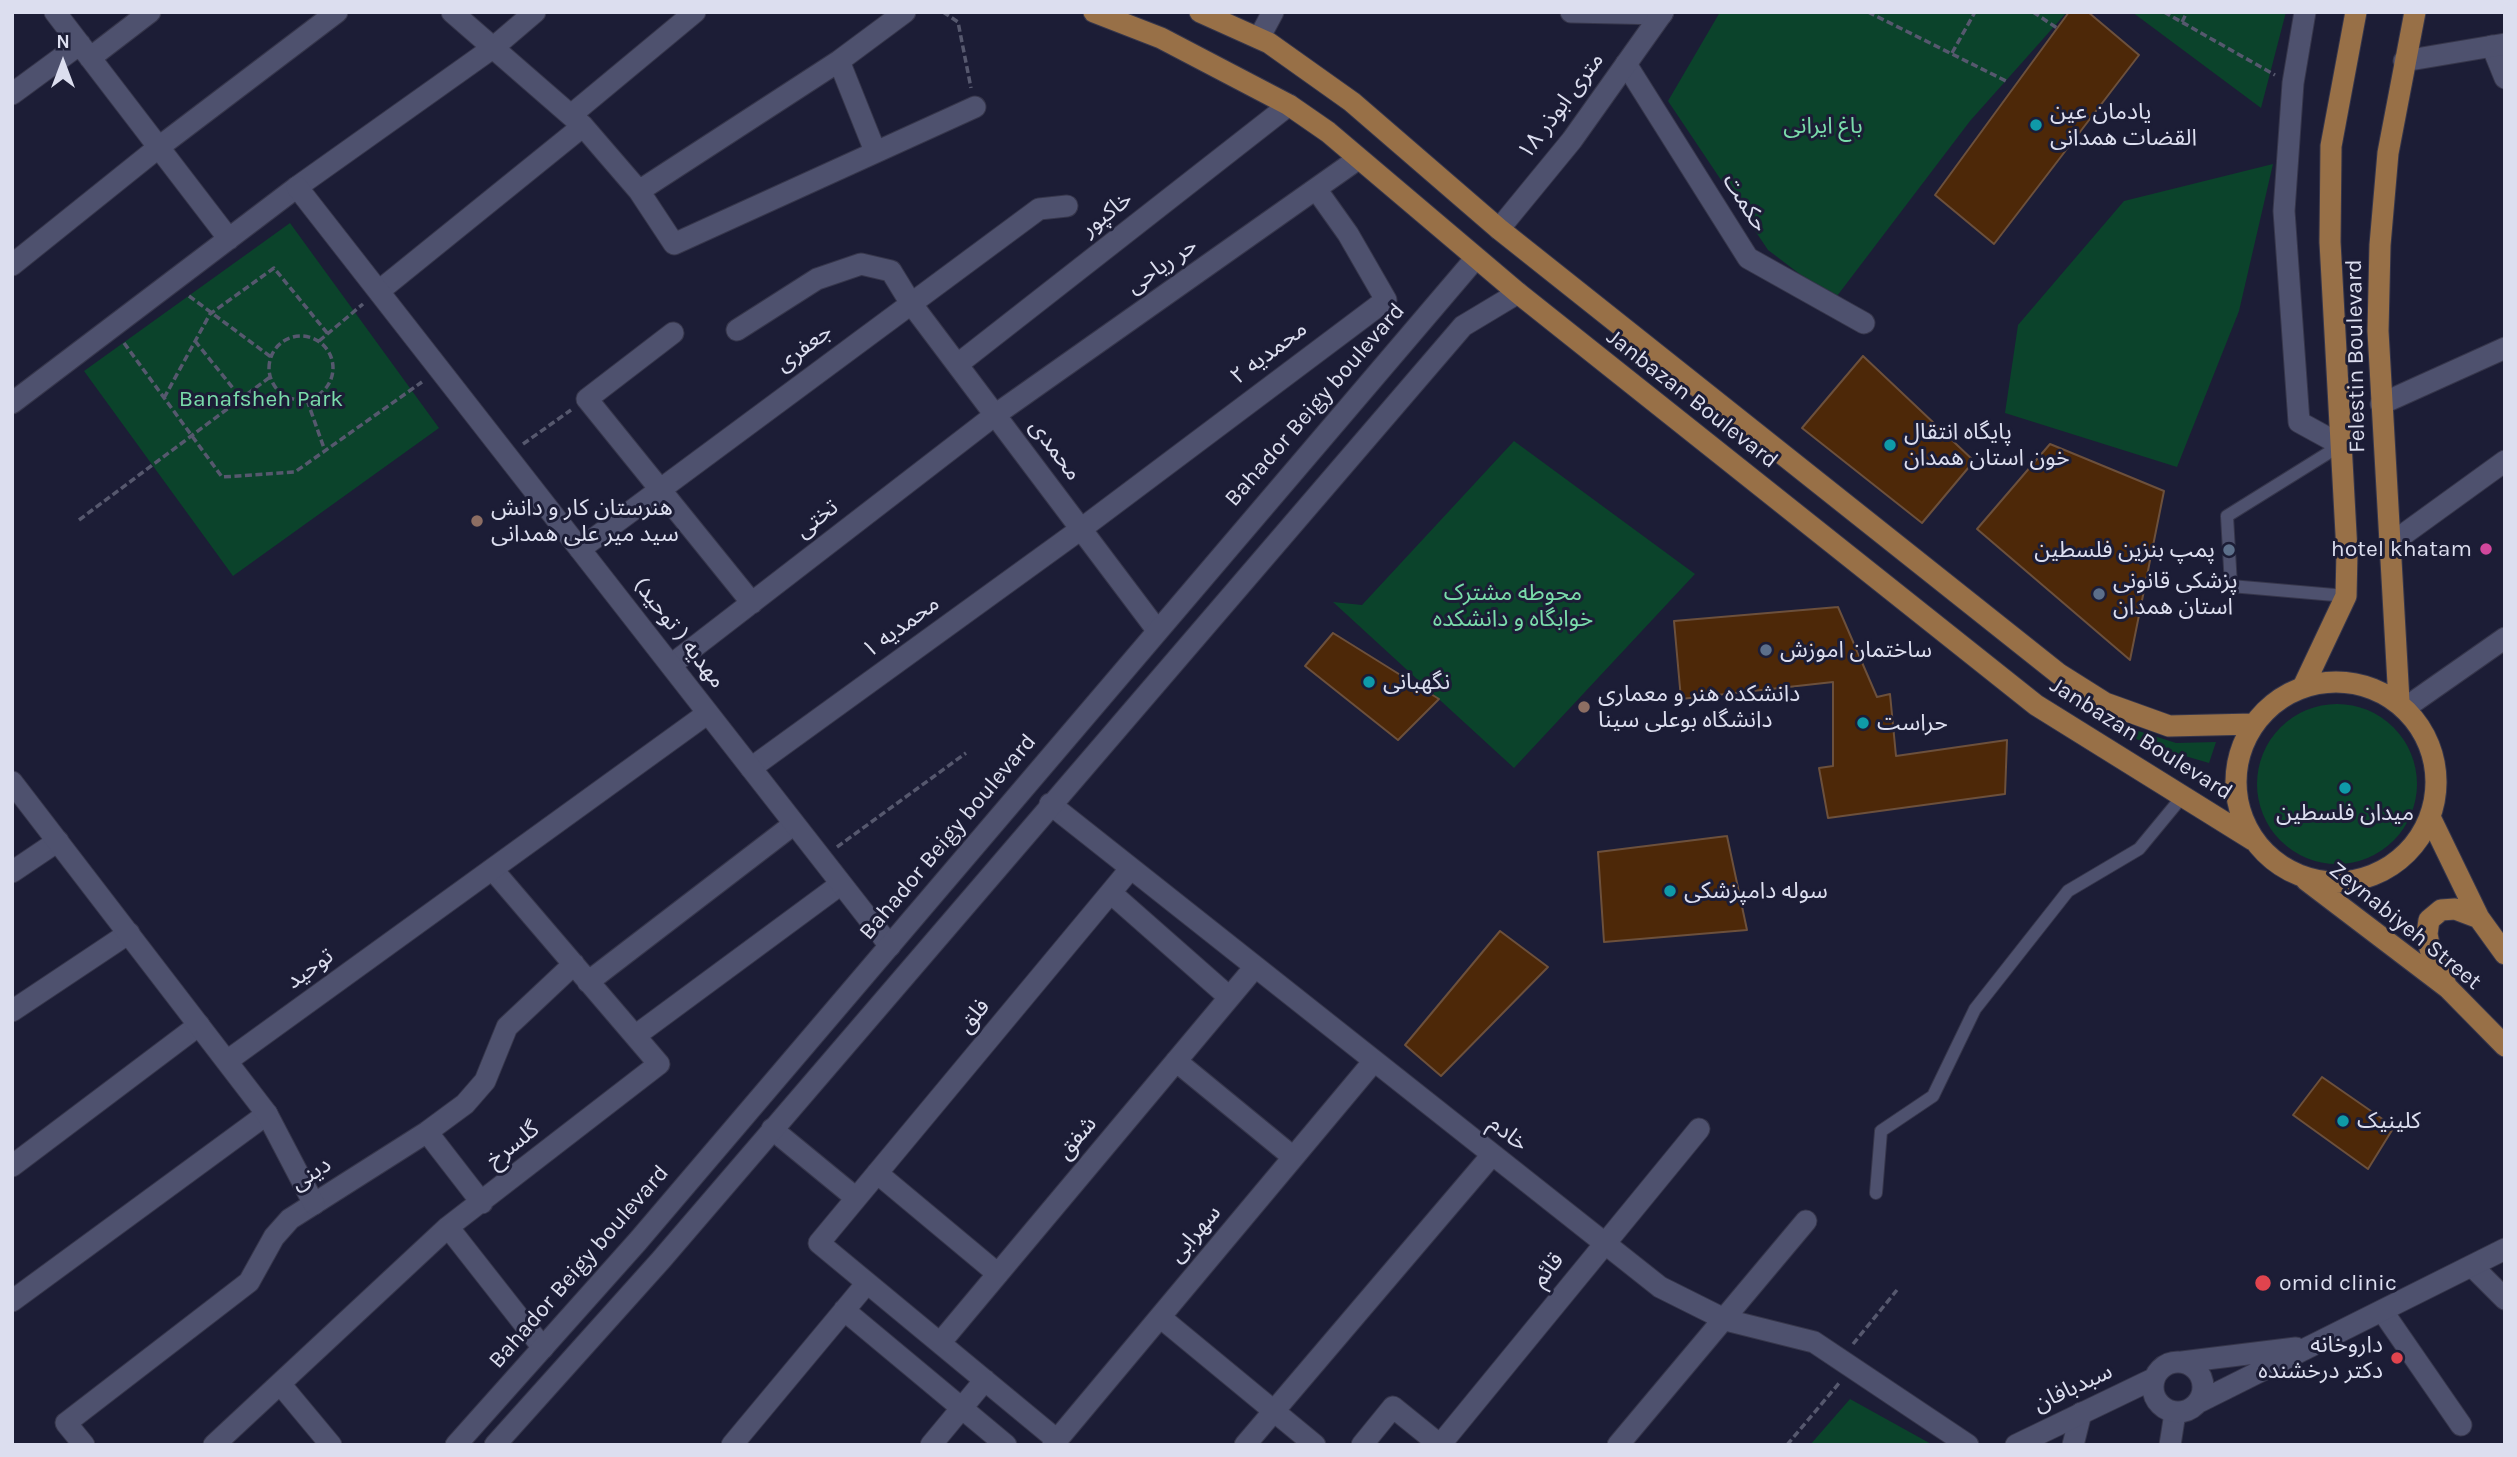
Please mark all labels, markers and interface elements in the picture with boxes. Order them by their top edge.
north arrow [28,28,98,98]
text: N [56,31,70,53]
street label: ۱۸ متری ابوذر [1512,47,1610,165]
place label: یادمان عین القضات همدانی [2050,98,2197,152]
park label: باغ ایرانی [1783,112,1863,140]
marker: یادمان عین القضات همدانی [2028,117,2044,133]
street label: حکمت [1716,169,1774,237]
street label: خاکپور [1076,185,1138,243]
street label: حر ریاحی [1121,232,1203,300]
street label: Felestin Boulevard [2341,259,2371,453]
street label: Bahador Beigy boulevard [1219,298,1411,512]
street label: محمدیه ۲ [1225,315,1313,391]
street label: جعفری [770,318,838,378]
street label: Janbazan Boulevard [1601,323,1783,475]
park label: Banafsheh Park [179,385,343,413]
street label: محمدی [1023,414,1087,486]
place label: پایگاه انتقال خون استان همدان [1904,418,2070,472]
marker: پایگاه انتقال خون استان همدان [1882,437,1898,453]
place label: هنرستان کار و دانش سید میر علی همدانی [491,494,679,548]
street label: تختی [790,494,844,544]
marker: هنرستان کار و دانش سید میر علی همدانی [469,513,485,529]
place label: hotel khatam [2331,535,2472,563]
place label: پمپ بنزین فلسطین [2034,536,2215,564]
marker: hotel khatam [2478,541,2494,557]
marker: پمپ بنزین فلسطین [2221,542,2237,558]
place label: پزشکی قانونی استان همدان [2113,567,2238,621]
street label: مهدیه ( توحید) [627,572,731,694]
park label: محوطه مشترک خوابگاه و دانشکده [1433,579,1593,633]
marker: پزشکی قانونی استان همدان [2091,586,2107,602]
street label: محمدیه ۱ [857,590,945,664]
place label: ساختمان اموزش [1780,636,1932,664]
marker: ساختمان اموزش [1758,642,1774,658]
place label: نگهبانی [1383,668,1450,696]
street label: Janbazan Boulevard [2045,672,2237,806]
marker: نگهبانی [1361,674,1377,690]
place label: دانشکده هنر و معماری دانشگاه بوعلی سینا [1598,680,1800,734]
marker: دانشکده هنر و معماری دانشگاه بوعلی سینا [1576,699,1592,715]
place label: حراست [1877,709,1948,737]
marker: حراست [1855,715,1871,731]
street label: Bahador Beigy boulevard [854,728,1042,946]
marker: میدان فلسطین [2337,780,2353,796]
place label: میدان فلسطین [2276,799,2414,827]
street label: Zeynabiyeh Street [2323,856,2487,996]
place label: سوله دامپزشکی [1684,877,1828,905]
marker: سوله دامپزشکی [1662,883,1678,899]
street label: توحید [281,943,339,995]
street label: فلق [952,993,996,1039]
place label: کلینیک [2357,1107,2421,1135]
street label: خادم [1483,1110,1533,1158]
street label: شفق [1051,1111,1103,1165]
marker: کلینیک [2335,1113,2351,1129]
street label: گلسرخ [481,1116,545,1174]
street label: دینی [286,1151,336,1197]
street label: Bahador Beigy boulevard [483,1160,675,1374]
street label: سهرابی [1163,1200,1227,1268]
street label: قائم [1526,1247,1570,1293]
place label: omid clinic [2279,1269,2397,1297]
marker: omid clinic [2253,1273,2273,1293]
place label: داروخانه دکتر درخشنده [2258,1331,2383,1385]
marker: داروخانه دکتر درخشنده [2389,1350,2405,1366]
street label: سبدبافان [2029,1358,2117,1418]

